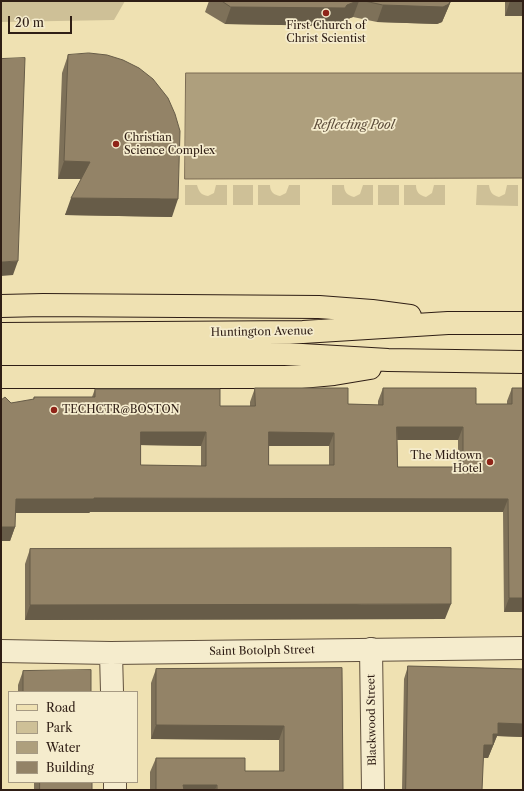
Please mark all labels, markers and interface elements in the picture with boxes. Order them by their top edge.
scale bar [10,8,74,34]
marker: First Church of Christ Scientist [321,8,331,18]
text: 20 m [15,15,44,30]
place label: First Church of Christ Scientist [286,19,366,45]
water label: Reflecting Pool [313,119,395,133]
place label: Christian Science Complex [124,131,215,157]
marker: Christian Science Complex [111,139,121,149]
street label: Huntington Avenue [211,325,313,339]
place label: TECHCTR@BOSTON [62,403,180,417]
marker: TECHCTR@BOSTON [49,405,59,415]
place label: The Midtown Hotel [410,449,482,475]
marker: The Midtown Hotel [485,457,495,467]
street label: Saint Botolph Street [209,643,315,659]
street label: Blackwood Street [365,674,379,766]
legend [8,691,138,783]
text: Road [46,700,76,715]
text: Park [46,720,72,735]
text: Water [46,740,80,755]
text: Building [46,760,94,775]

